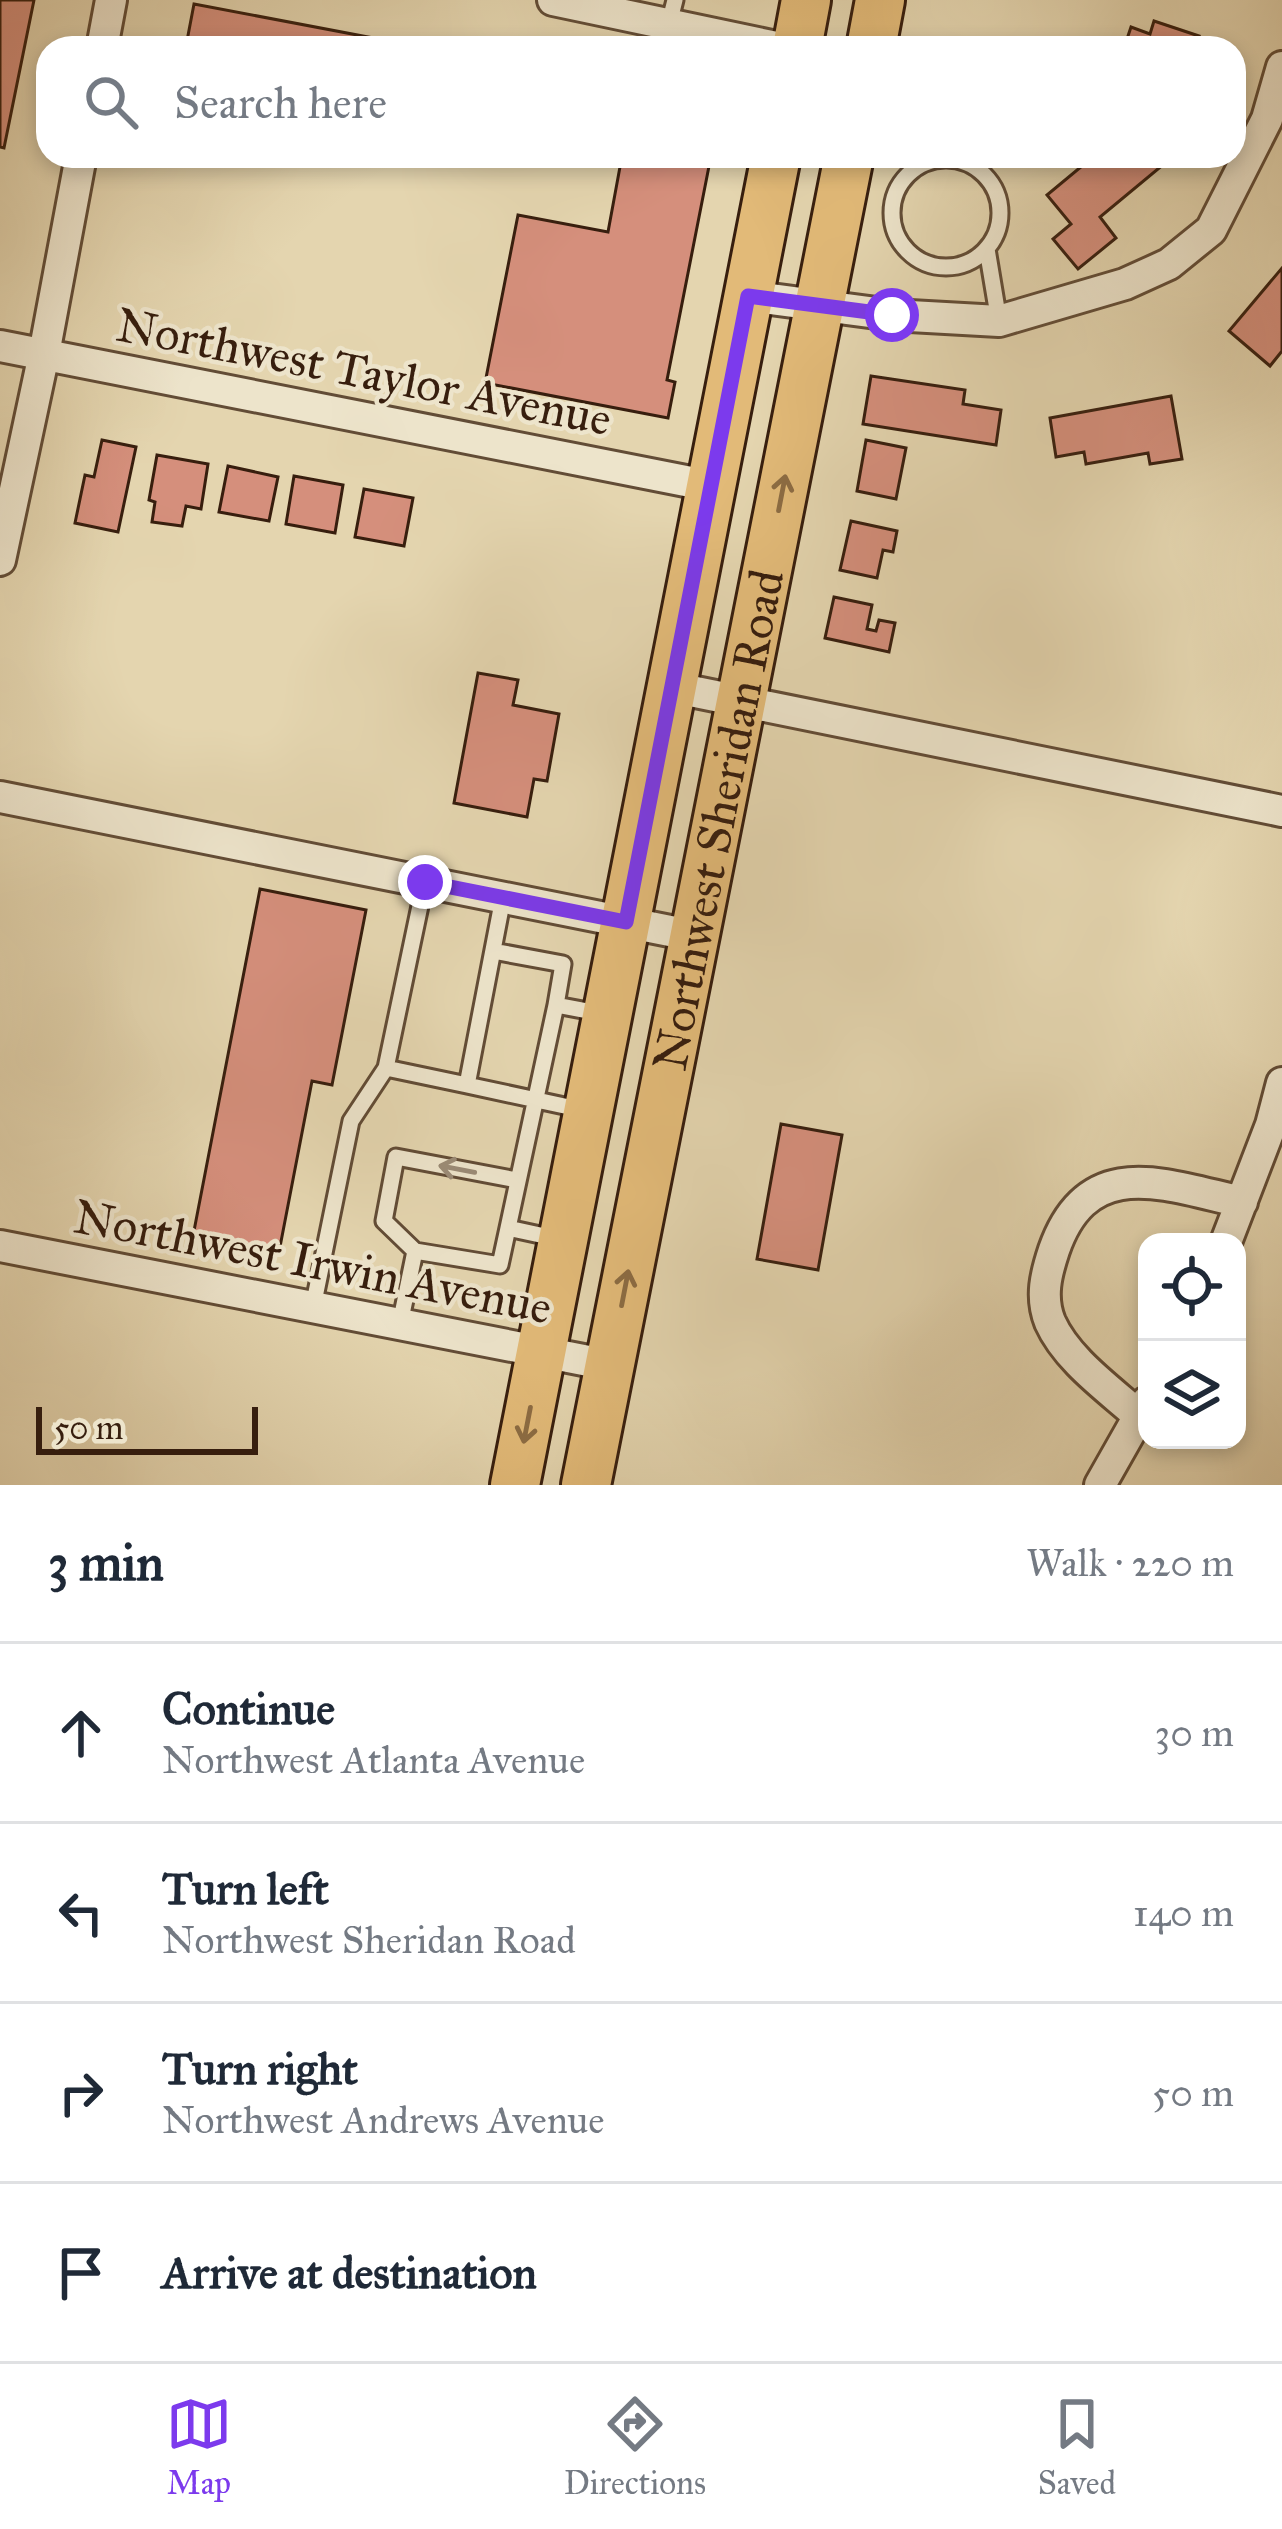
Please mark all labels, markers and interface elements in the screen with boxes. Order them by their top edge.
search box [36,36,1246,168]
icon: search [78,69,144,135]
text: Search here [174,75,387,130]
route start [865,288,919,342]
street label: Northwest Taylor Avenue [111,295,616,448]
one-way arrow [772,475,794,514]
street label: Northwest Sheridan Road [640,564,797,1076]
route end [398,855,452,909]
one-way arrow [438,1157,477,1179]
street label: Northwest Irwin Avenue [69,1186,557,1337]
map controls [1138,1233,1246,1449]
button: locate [1138,1233,1246,1341]
one-way arrow [615,1269,637,1308]
button: layers [1138,1341,1246,1449]
scale bar [36,1401,258,1454]
one-way arrow [515,1405,537,1444]
text: 50 m [54,1408,123,1448]
text: 3 min [48,1532,164,1594]
text: Walk · 220 m [1026,1539,1234,1587]
text: Continue [162,1681,335,1736]
icon: ahead [48,1700,114,1766]
text: 30 m [1155,1709,1234,1757]
text: Northwest Atlanta Avenue [162,1736,585,1784]
text: Turn left [162,1861,329,1916]
icon: left [48,1880,114,1946]
text: 140 m [1133,1889,1234,1937]
text: Northwest Sheridan Road [162,1916,576,1964]
text: Turn right [162,2041,358,2096]
icon: right [48,2060,114,2126]
text: 50 m [1152,2069,1234,2117]
text: Northwest Andrews Avenue [162,2096,605,2144]
icon: arrive [48,2240,114,2306]
text: Arrive at destination [162,2245,537,2300]
tab: Map [166,2391,232,2503]
tab: Directions [564,2391,706,2503]
tab: Saved [1038,2391,1116,2503]

